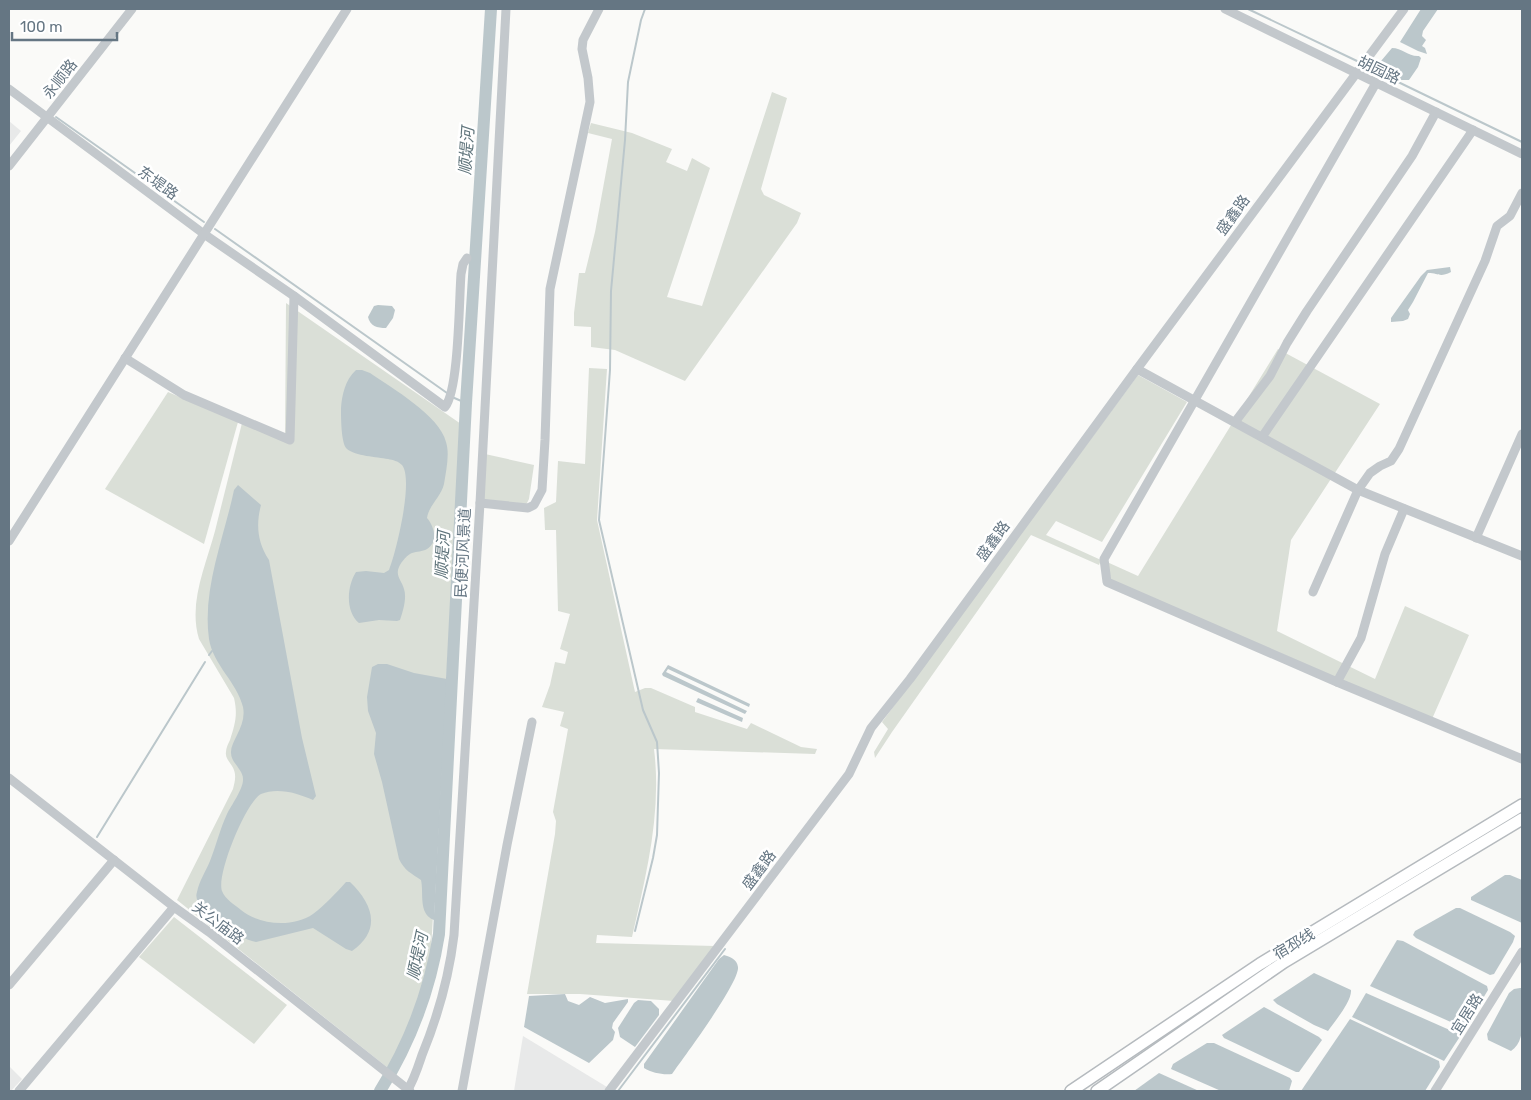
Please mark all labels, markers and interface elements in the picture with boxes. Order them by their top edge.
scale bar [12,10,118,42]
text: 100 m [20,18,62,36]
street label: 胡园路 [1355,52,1403,88]
street label: 永顺路 [39,56,81,102]
water label: 顺堤河 [455,123,478,176]
street label: 东堤路 [135,162,181,204]
street label: 盛鑫路 [1212,192,1254,238]
street label: 民便河风景道 [452,508,474,598]
street label: 盛鑫路 [972,518,1014,564]
water label: 顺堤河 [432,528,453,579]
street label: 盛鑫路 [738,847,780,893]
street label: 关公庙路 [189,898,247,948]
street label: 宿邳线 [1270,925,1318,963]
water label: 顺堤河 [403,928,432,982]
street label: 宜居路 [1447,990,1487,1038]

